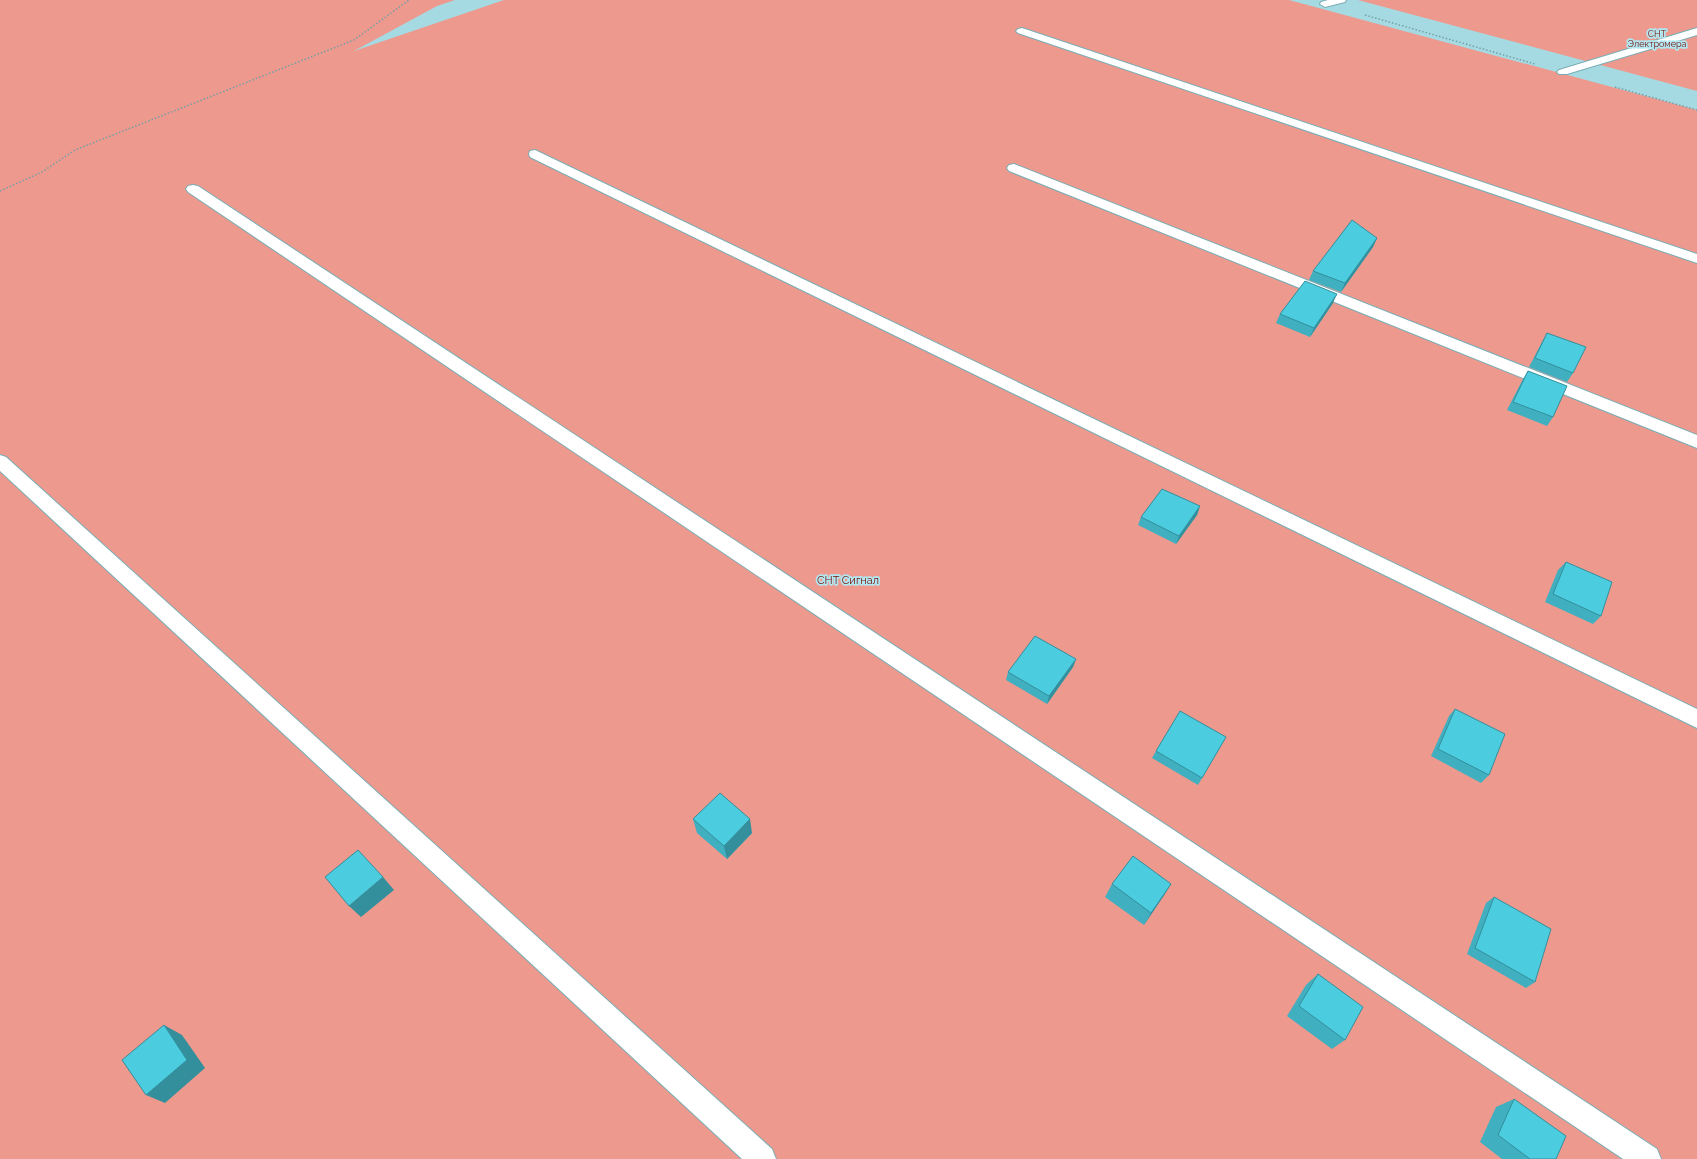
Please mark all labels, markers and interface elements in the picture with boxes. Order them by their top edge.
park label: СНТ Электромера [1628,29,1686,49]
park label: СНТ Сигнал [817,574,879,587]

